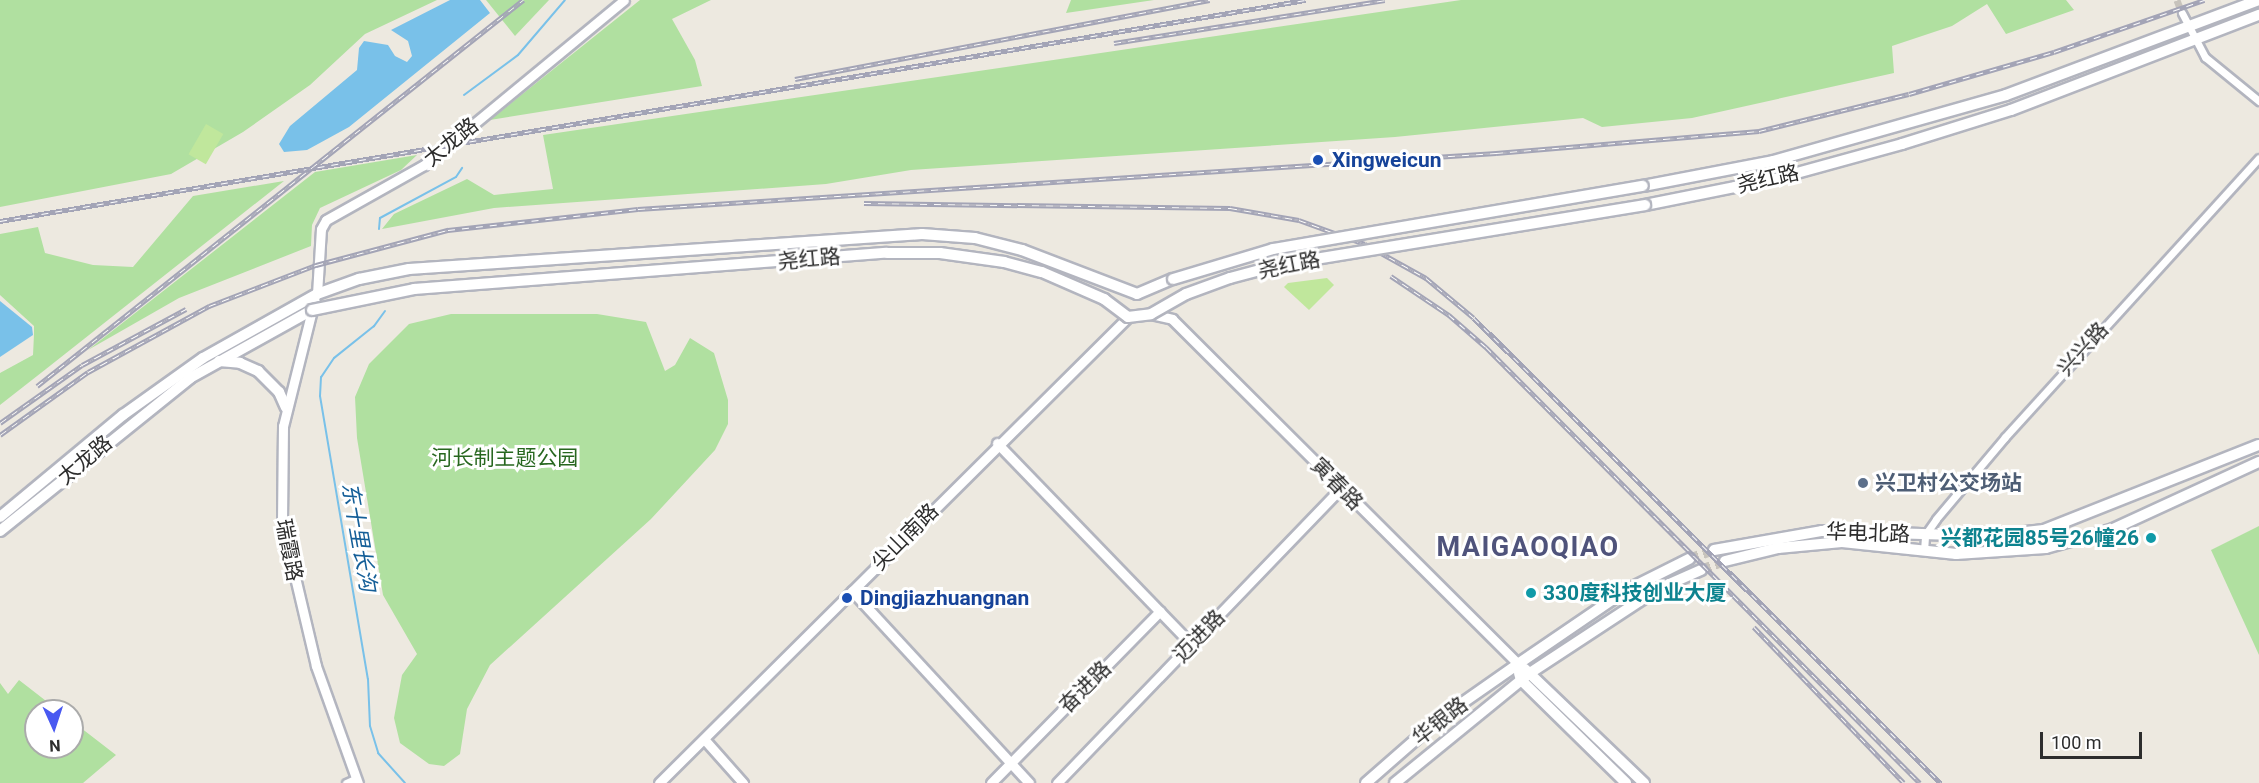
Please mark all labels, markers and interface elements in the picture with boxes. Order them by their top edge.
street label: 太龙路 [419,112,483,172]
place label: Xingweicun [1332,147,1441,173]
marker: Xingweicun [1309,151,1327,169]
street label: 尧红路 [1734,160,1802,198]
street label: 尧红路 [777,244,841,274]
street label: 尧红路 [1256,247,1322,283]
street label: 兴兴路 [2053,317,2113,381]
street label: 太龙路 [53,430,117,490]
park label: 河长制主题公园 [432,445,578,471]
street label: 寅春路 [1306,453,1368,515]
place label: 兴卫村公交场站 [1875,470,2022,496]
marker: 兴卫村公交场站 [1856,476,1870,490]
water label: 东十里长沟 [336,481,382,593]
street label: 尖山南路 [866,498,944,576]
street label: 瑞霞路 [271,517,307,583]
street label: 华电北路 [1826,519,1910,547]
place label: 兴都花园85号26幢26 [1941,525,2139,551]
marker: 兴都花园85号26幢26 [2144,531,2158,545]
district label: MAIGAOQIAO [1436,532,1620,564]
place label: 330度科技创业大厦 [1543,580,1726,606]
place label: Dingjiazhuangnan [860,585,1029,611]
marker: 330度科技创业大厦 [1524,586,1538,600]
marker: Dingjiazhuangnan [838,589,856,607]
street label: 迈进路 [1168,605,1230,667]
street label: 奋进路 [1054,656,1116,718]
street label: 华银路 [1407,692,1473,750]
north arrow [24,699,84,759]
scale bar [2043,720,2145,758]
text: 100 m [2051,732,2102,753]
text: N [49,736,61,755]

